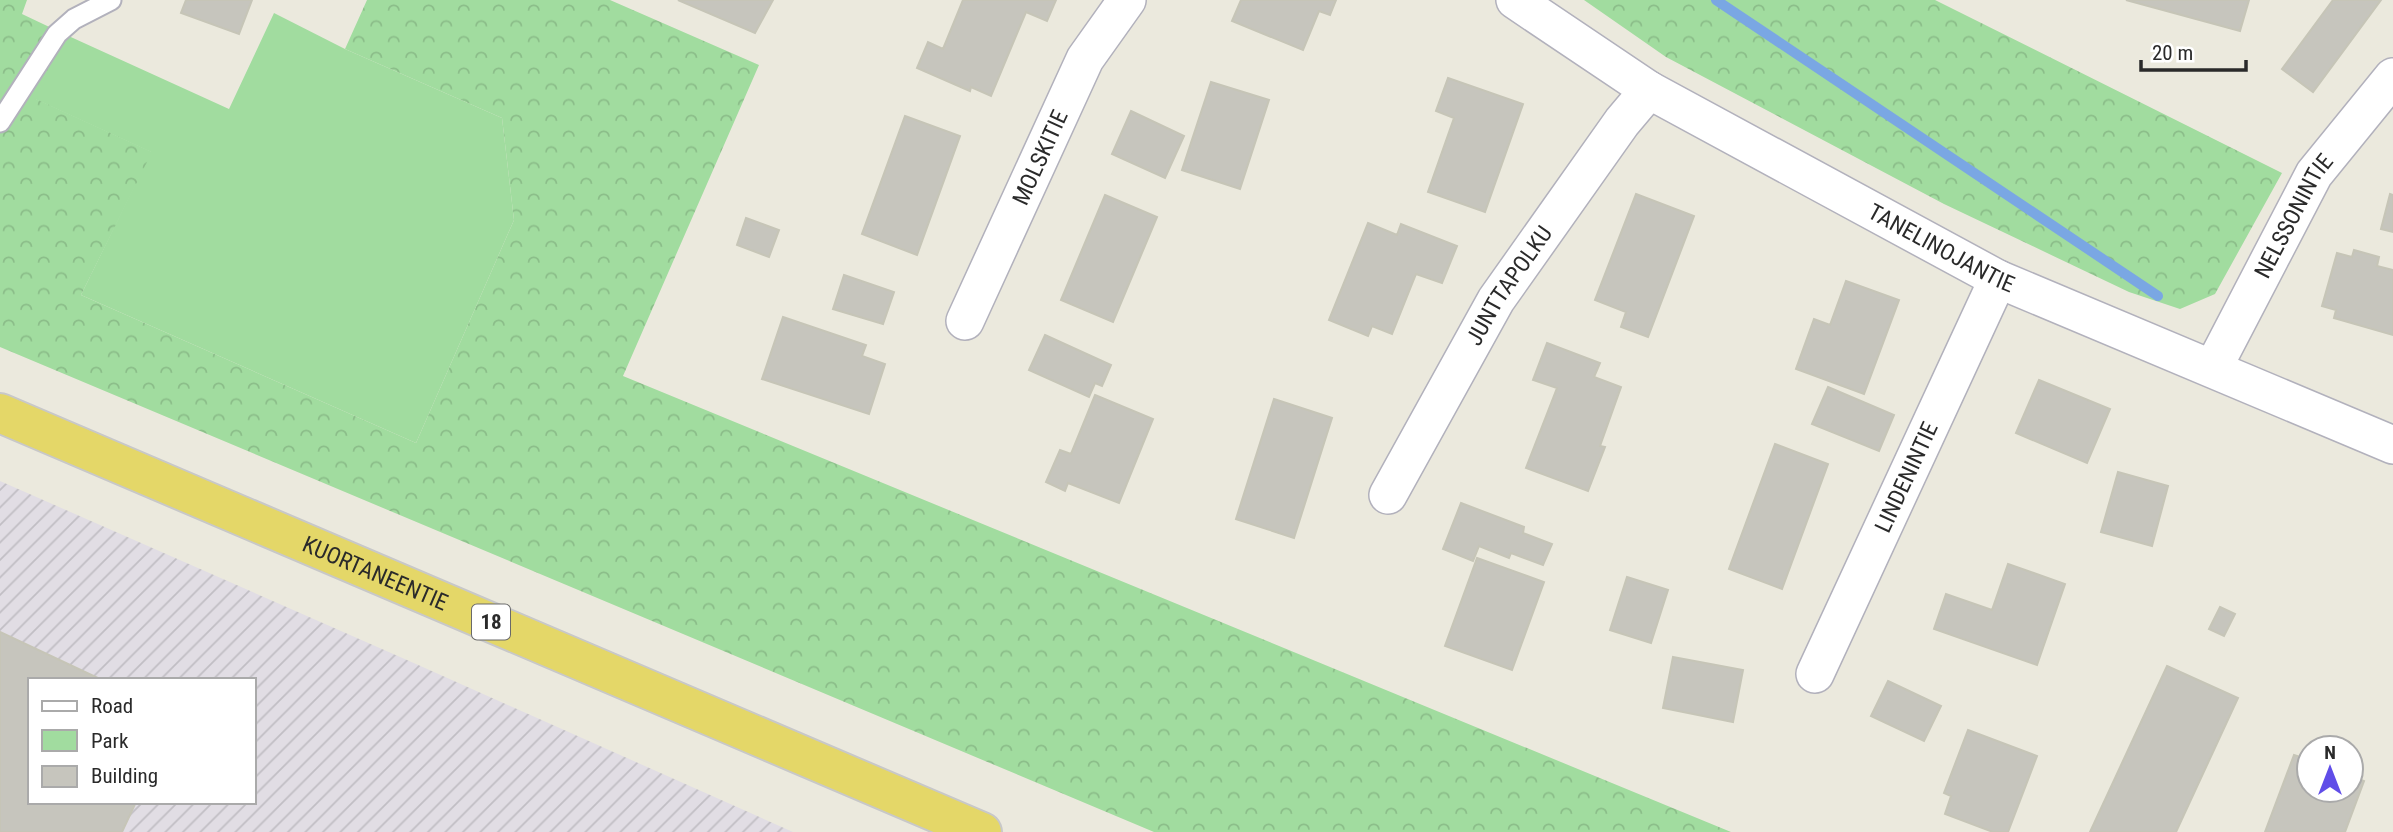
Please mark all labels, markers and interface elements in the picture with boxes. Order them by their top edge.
scale bar [2141,28,2246,72]
text: 20 m [2152,41,2193,65]
street label: MOLSKITIE [1007,106,1074,209]
street label: NELSSONINTIE [2249,149,2339,283]
street label: TANELINOJANTIE [1864,198,2018,298]
street label: JUNTTAPOLKU [1461,221,1558,350]
street label: LINDENINTIE [1869,418,1944,537]
street label: KUORTANEENTIE [298,531,452,616]
road number: 18 [472,604,510,640]
legend [28,678,256,804]
text: Road [91,694,133,718]
text: Park [91,729,129,753]
north arrow [2295,734,2365,804]
text: N [2324,741,2336,764]
text: Building [91,764,158,788]

